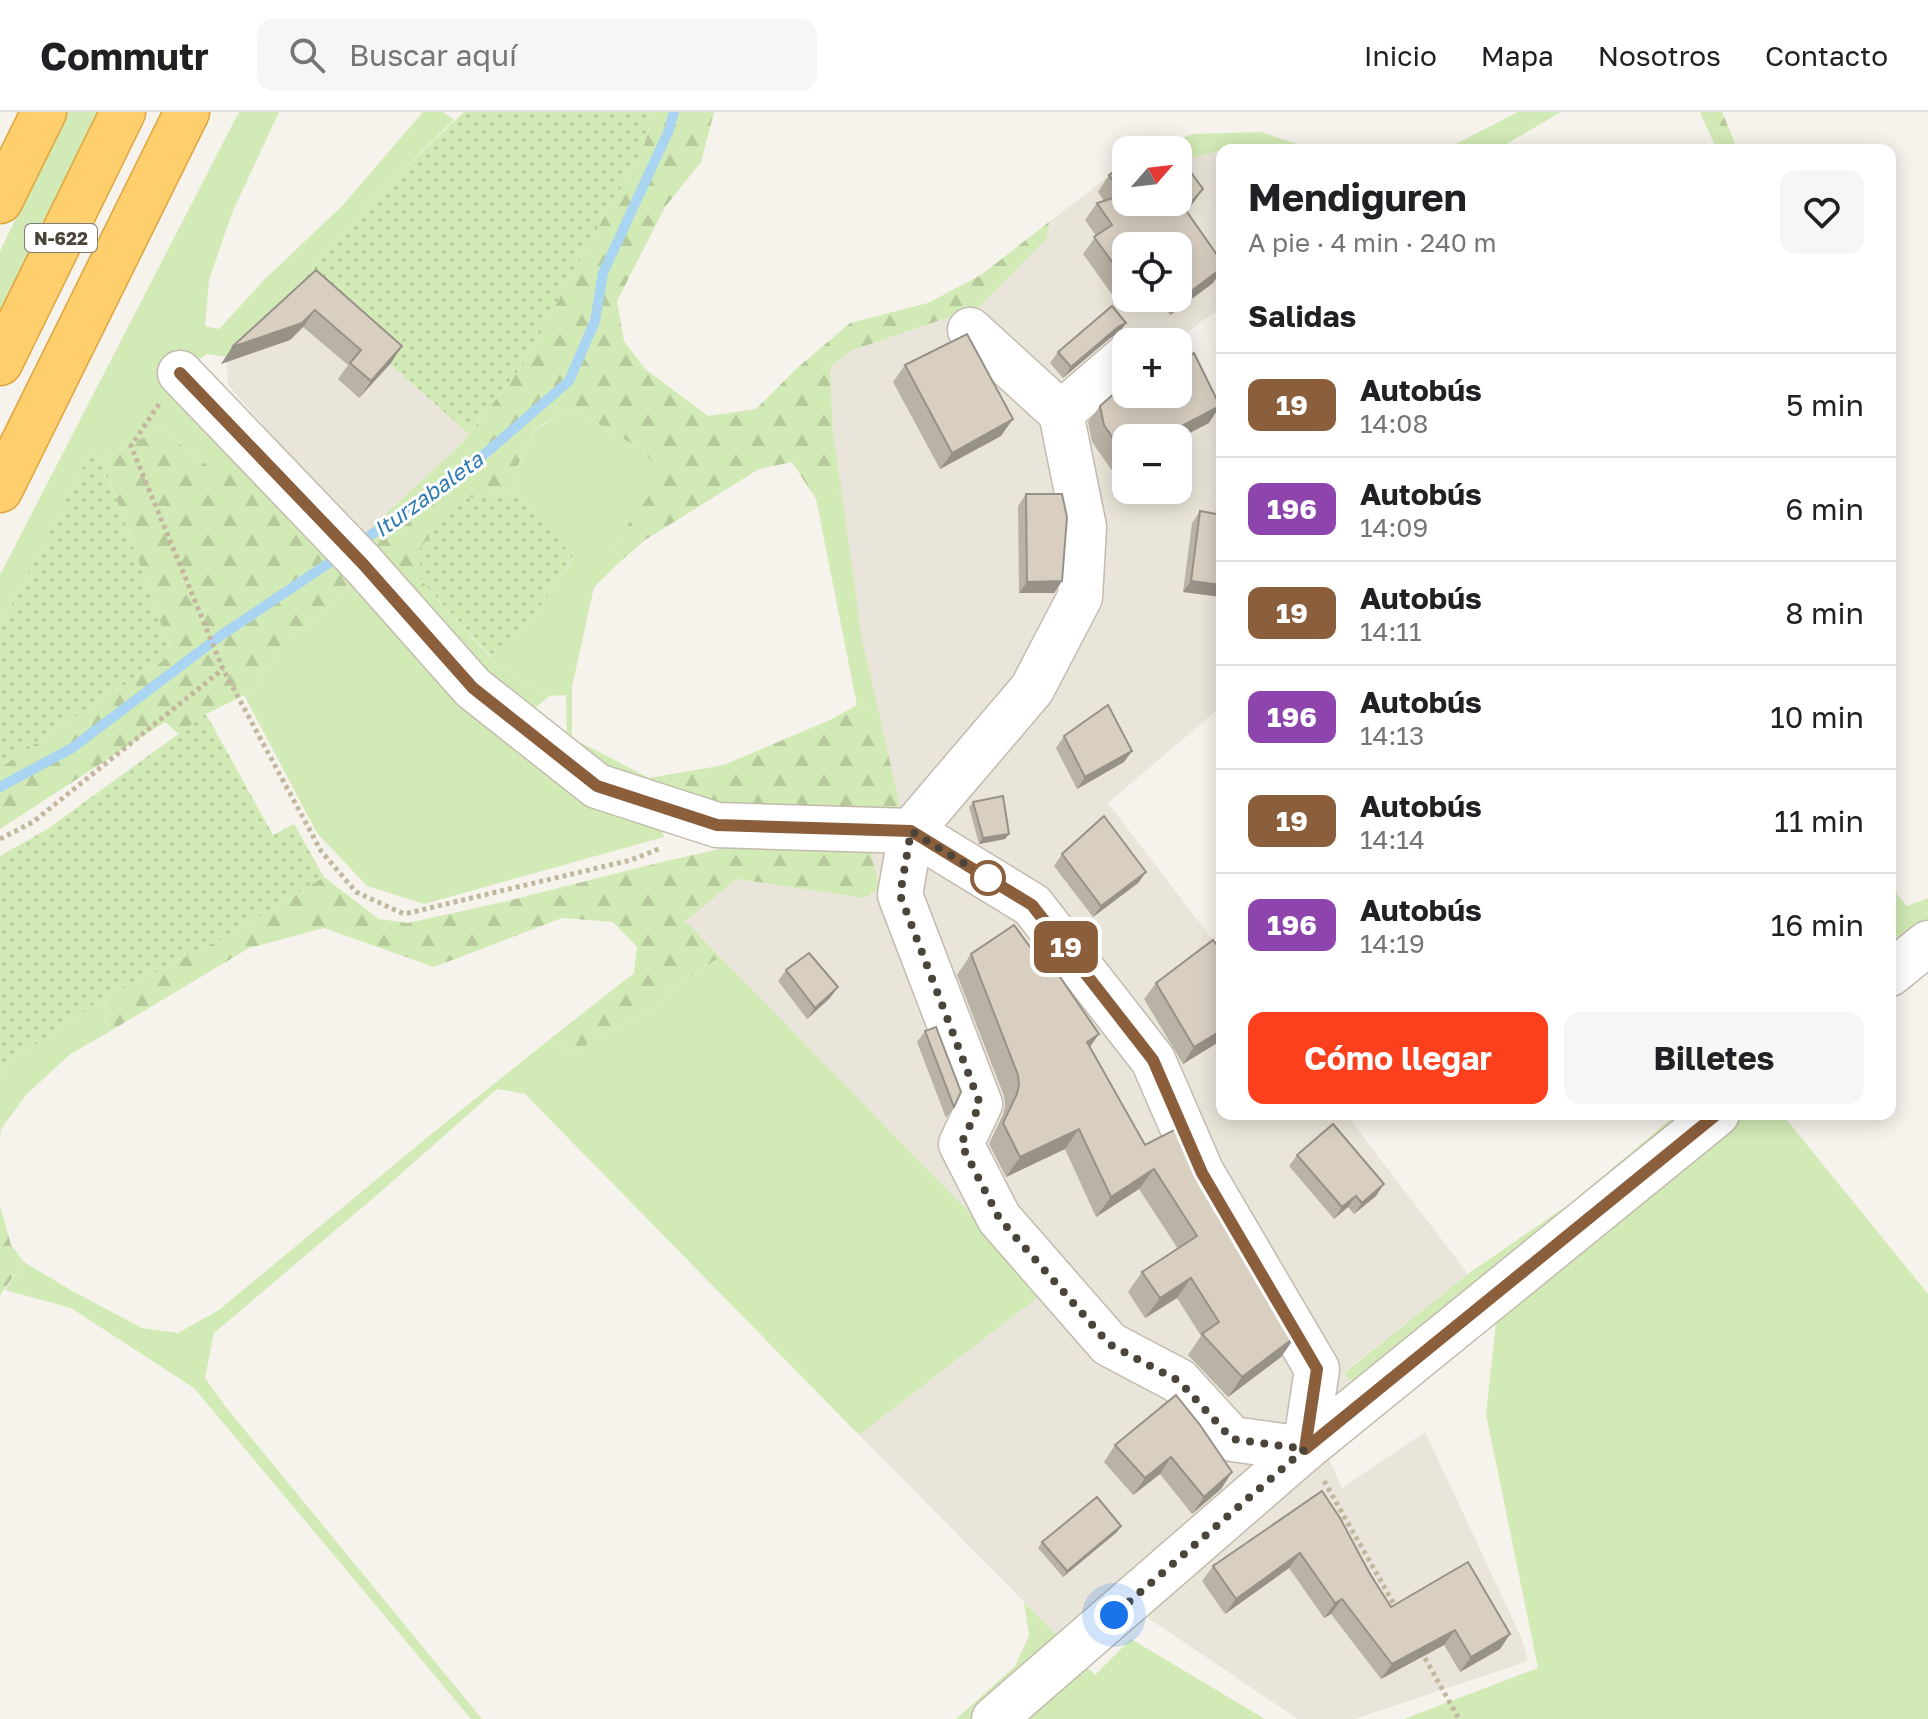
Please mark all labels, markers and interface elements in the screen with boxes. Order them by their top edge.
search box [257,19,817,91]
text: Commutr [40,33,209,78]
icon: search [285,33,329,77]
text: Buscar aquí [349,37,517,73]
text: Inicio [1364,39,1437,72]
text: Mapa [1481,39,1554,72]
text: Nosotros [1598,39,1721,72]
text: Contacto [1765,39,1888,72]
north arrow [1112,136,1192,216]
map controls [1112,136,1192,504]
button: heart [1780,170,1864,254]
text: Mendiguren [1248,174,1467,219]
road number: N-622 [25,224,97,252]
text: A pie · 4 min · 240 m [1248,227,1496,258]
button: locate [1112,232,1192,312]
text: Salidas [1248,298,1356,334]
button: + [1112,328,1192,408]
text: Autobús [1360,372,1482,408]
text: 5 min [1786,387,1864,423]
text: 19 [1276,388,1308,421]
text: 14:08 [1360,408,1428,439]
button: − [1112,424,1192,504]
water label: Iturzabaleta [368,444,489,543]
text: Autobús [1360,476,1482,512]
text: 6 min [1785,491,1864,527]
text: 196 [1267,492,1317,525]
text: 14:09 [1360,512,1428,543]
text: Autobús [1360,580,1482,616]
text: 8 min [1785,595,1864,631]
text: 19 [1276,596,1308,629]
text: 14:11 [1360,616,1422,647]
text: Autobús [1360,684,1482,720]
text: 10 min [1770,699,1864,735]
text: 196 [1267,700,1317,733]
text: 14:13 [1360,720,1424,751]
text: Autobús [1360,788,1482,824]
text: 11 min [1774,803,1864,839]
text: 19 [1276,804,1308,837]
text: 14:14 [1360,824,1425,855]
unlabelled marker [971,861,1005,895]
text: Autobús [1360,892,1482,928]
text: 16 min [1771,907,1864,943]
text: 196 [1267,908,1317,941]
line badge: 19 [1030,921,1102,973]
text: 14:19 [1360,928,1425,959]
text: 19 [1050,930,1082,963]
button: Cómo llegar [1248,1012,1548,1104]
button: Billetes [1564,1012,1864,1104]
your location [1094,1595,1134,1635]

